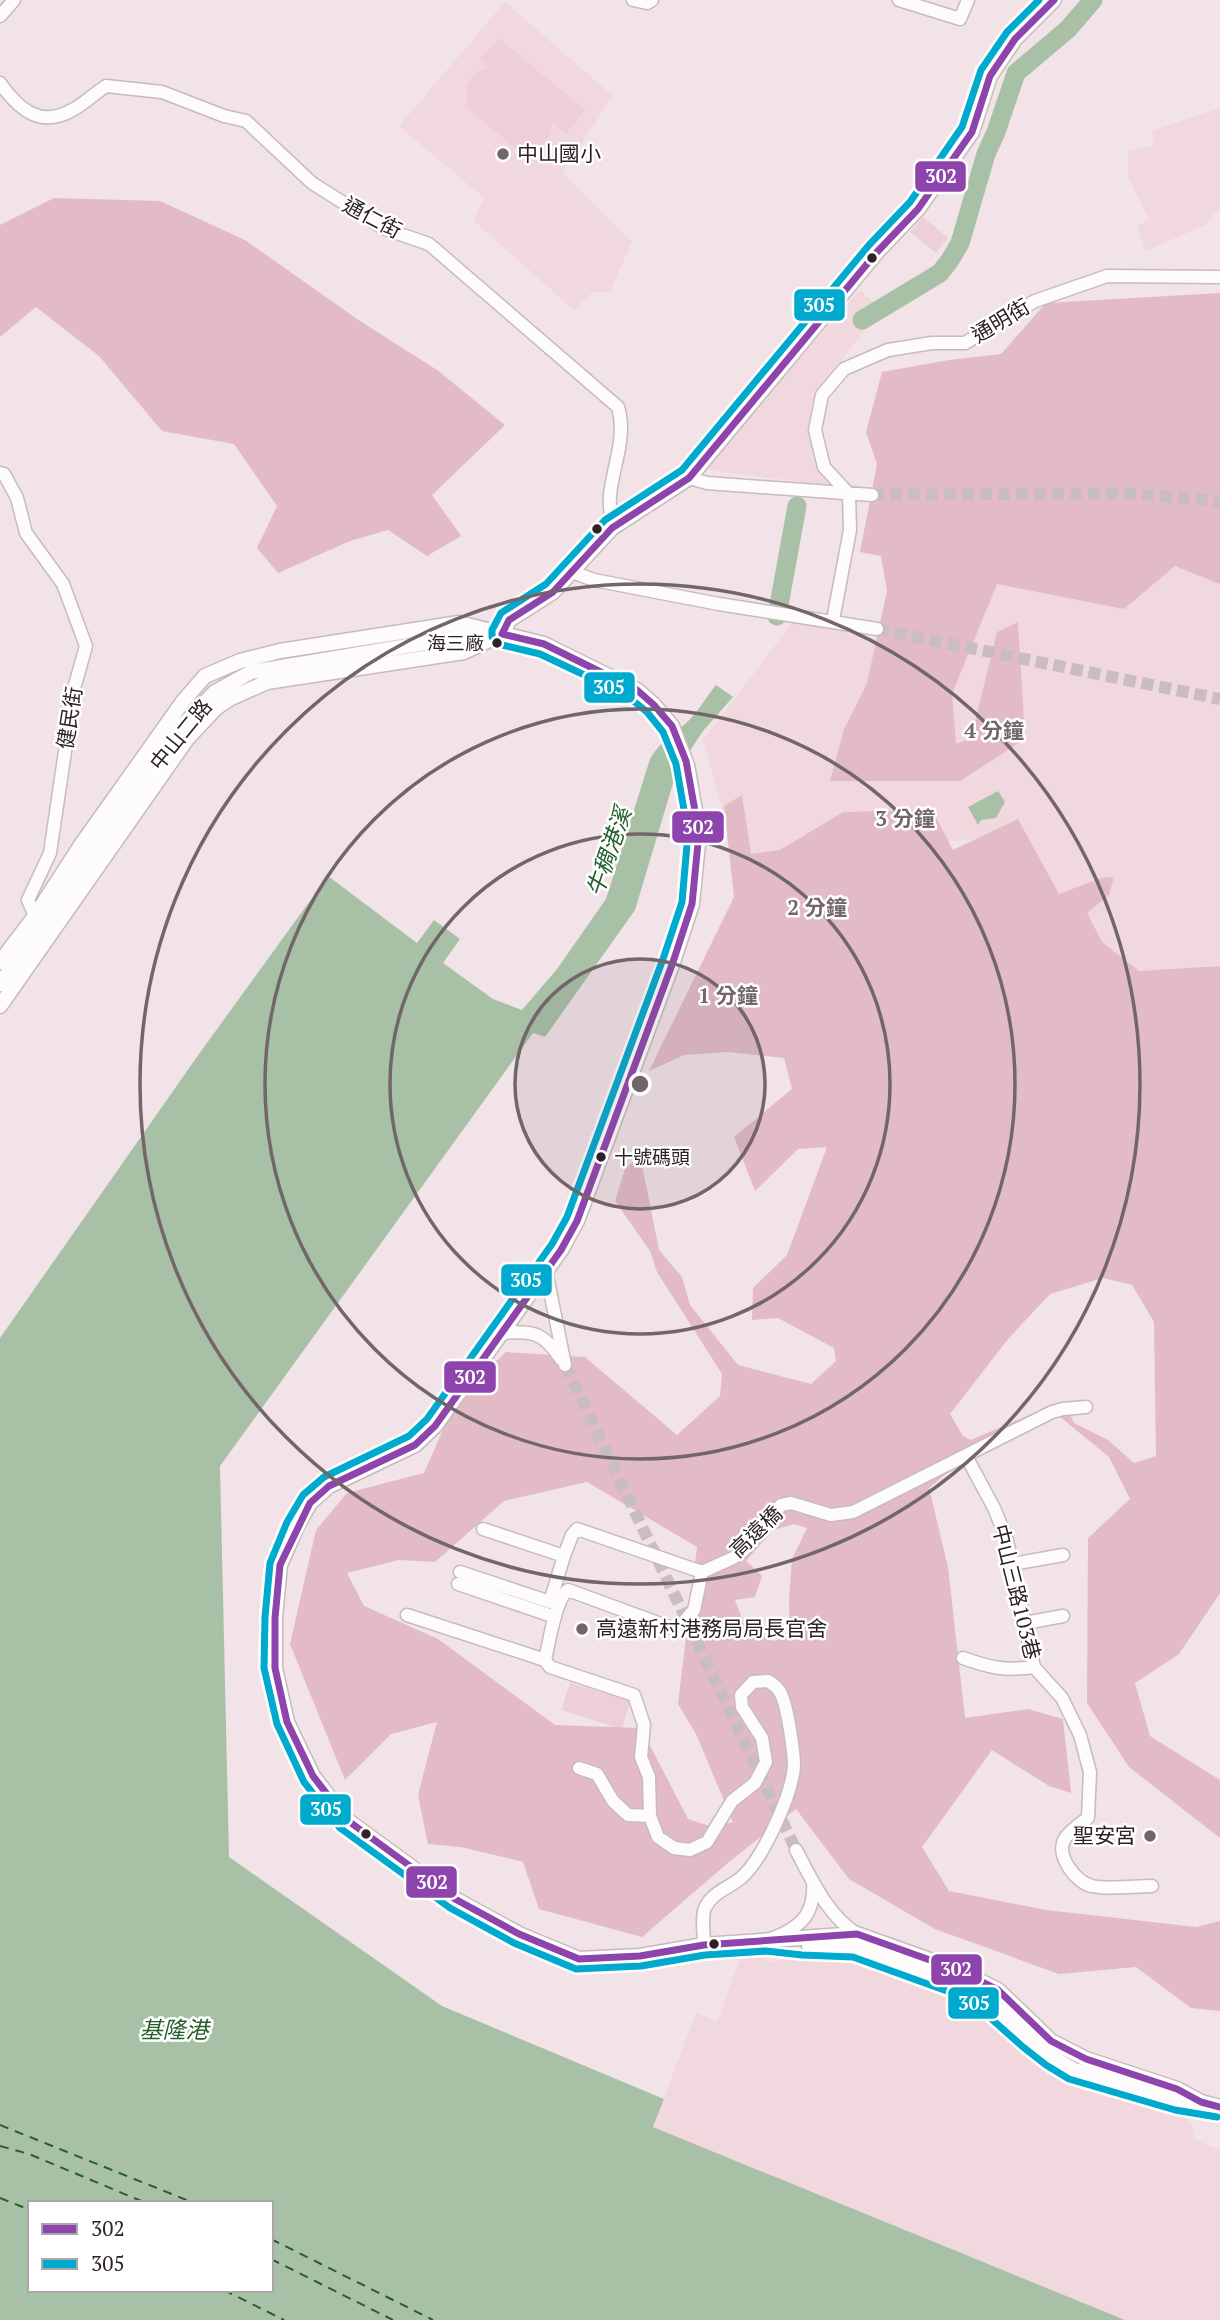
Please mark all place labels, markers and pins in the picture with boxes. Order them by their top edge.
place label: 中山國小 [517,139,601,167]
marker: 中山國小 [495,146,511,162]
unlabelled marker [865,251,879,265]
unlabelled marker [590,522,604,536]
place label: 海三廠 [427,630,484,655]
marker: 海三廠 [490,636,504,650]
centre of rings [628,1072,652,1096]
place label: 十號碼頭 [614,1144,690,1169]
marker: 十號碼頭 [594,1150,608,1164]
place label: 高遠新村港務局局長官舍 [596,1614,827,1642]
marker: 高遠新村港務局局長官舍 [574,1621,590,1637]
place label: 聖安宮 [1073,1821,1136,1849]
unlabelled marker [359,1827,373,1841]
marker: 聖安宮 [1142,1828,1158,1844]
unlabelled marker [707,1937,721,1951]

